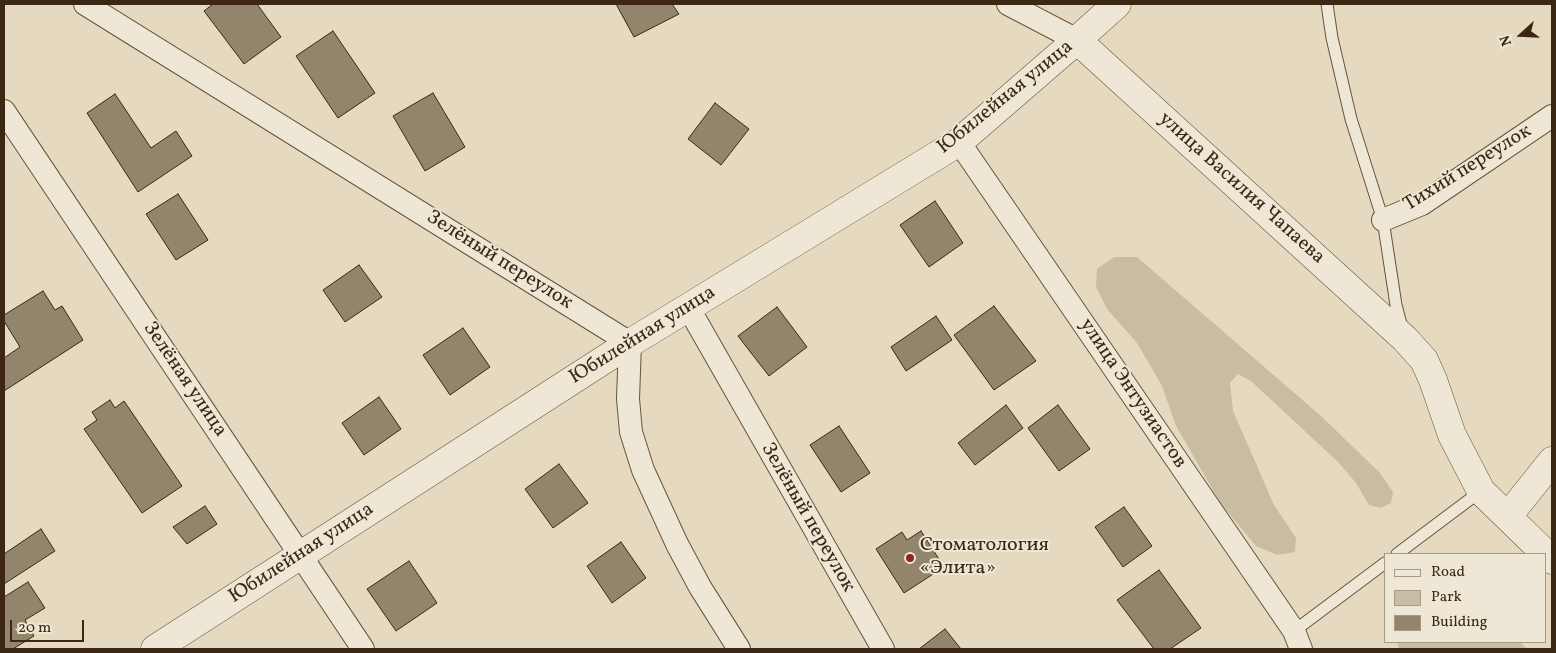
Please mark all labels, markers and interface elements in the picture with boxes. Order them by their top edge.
north arrow [1496,10,1546,60]
text: N [1496,32,1517,48]
street label: Юбилейная улица [933,36,1079,160]
street label: улица Василия Чапаева [1153,108,1329,270]
street label: Тихий переулок [1400,120,1536,218]
street label: Зелёный переулок [421,206,577,316]
street label: Юбилейная улица [565,281,721,391]
street label: улица Энтузиастов [1073,315,1191,473]
street label: Зелёная улица [137,318,231,442]
street label: Зелёный переулок [755,439,859,597]
street label: Юбилейная улица [225,498,379,610]
place label: Стоматология «Элита» [920,534,1049,581]
marker: Стоматология «Элита» [904,552,916,564]
legend [1384,553,1546,643]
text: Road [1431,562,1465,583]
text: Park [1431,587,1462,608]
scale bar [12,610,86,642]
text: Building [1431,612,1487,633]
text: 20 m [18,618,51,639]

